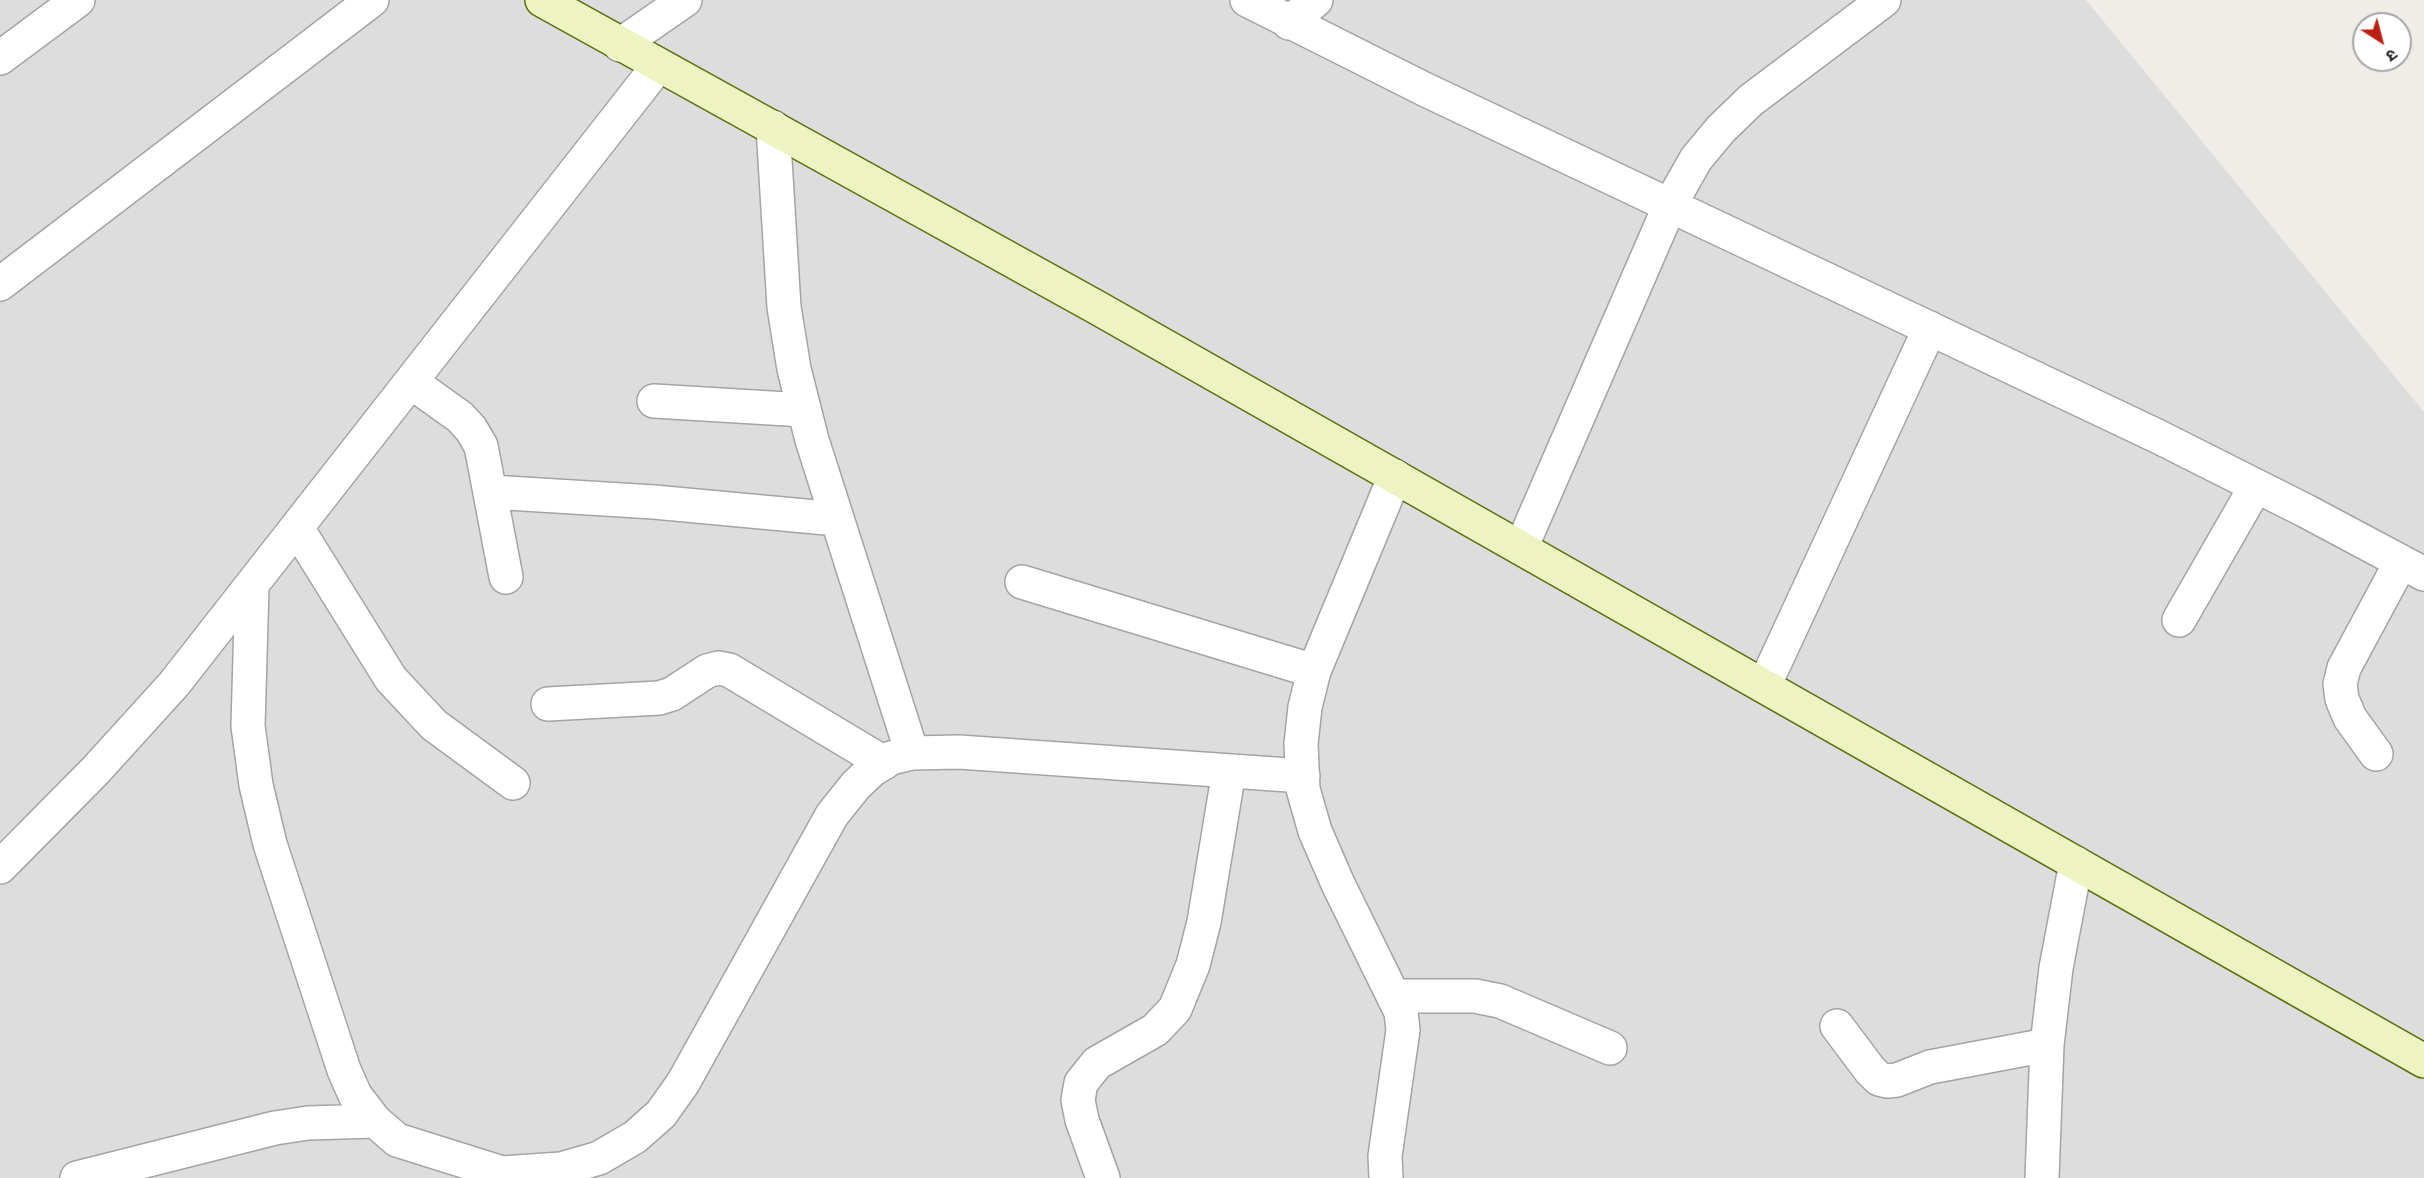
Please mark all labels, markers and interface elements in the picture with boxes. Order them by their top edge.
north arrow [2352,12,2412,72]
text: उ [2382,44,2401,66]

